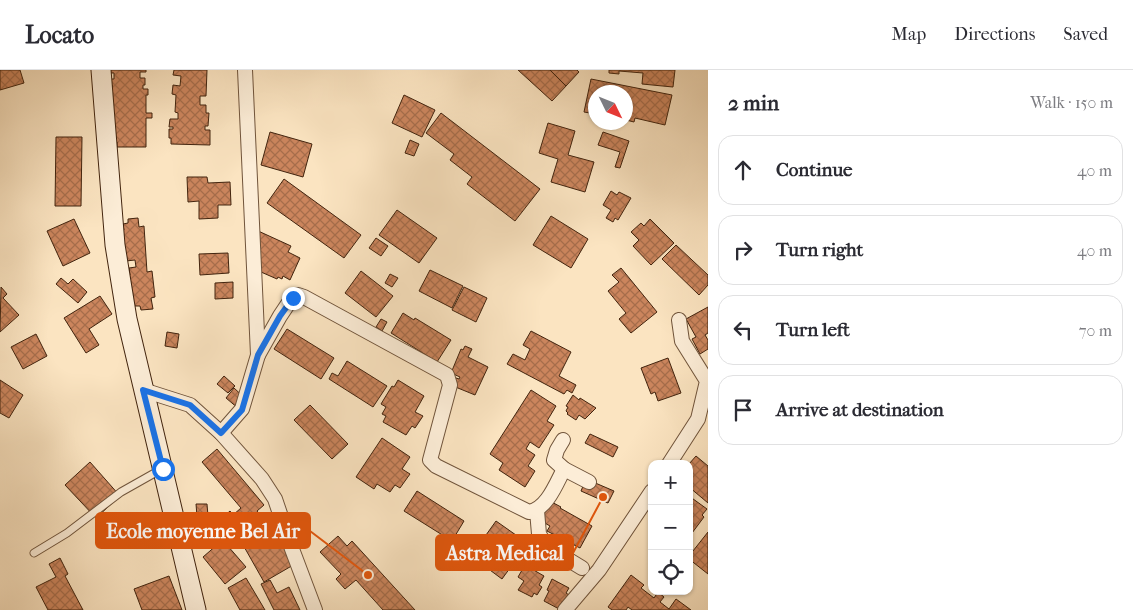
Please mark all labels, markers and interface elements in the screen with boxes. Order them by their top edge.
text: Locato [25,21,94,49]
text: Map [892,24,926,45]
text: Directions [954,24,1035,45]
text: Saved [1063,24,1108,45]
north arrow [588,85,633,130]
text: 2 min [728,91,779,115]
text: Walk · 150 m [1030,93,1113,112]
icon: ahead [729,156,757,184]
text: Continue [776,159,852,181]
text: 40 m [1077,161,1112,180]
icon: right [729,236,757,264]
text: Turn right [776,239,863,261]
text: 40 m [1077,241,1112,260]
route end [282,287,305,310]
icon: left [729,316,757,344]
text: Turn left [776,319,850,341]
text: 70 m [1079,321,1112,340]
icon: arrive [729,396,757,424]
text: Arrive at destination [776,399,944,421]
route start [152,458,175,481]
map controls [648,460,693,595]
button: + [648,460,693,505]
button: − [648,505,693,550]
callout: Ecole moyenne Bel Air [96,513,310,548]
text: Ecole moyenne Bel Air [106,520,301,543]
callout: Astra Medical [436,535,573,570]
text: Astra Medical [444,542,564,565]
button: locate [648,550,693,595]

